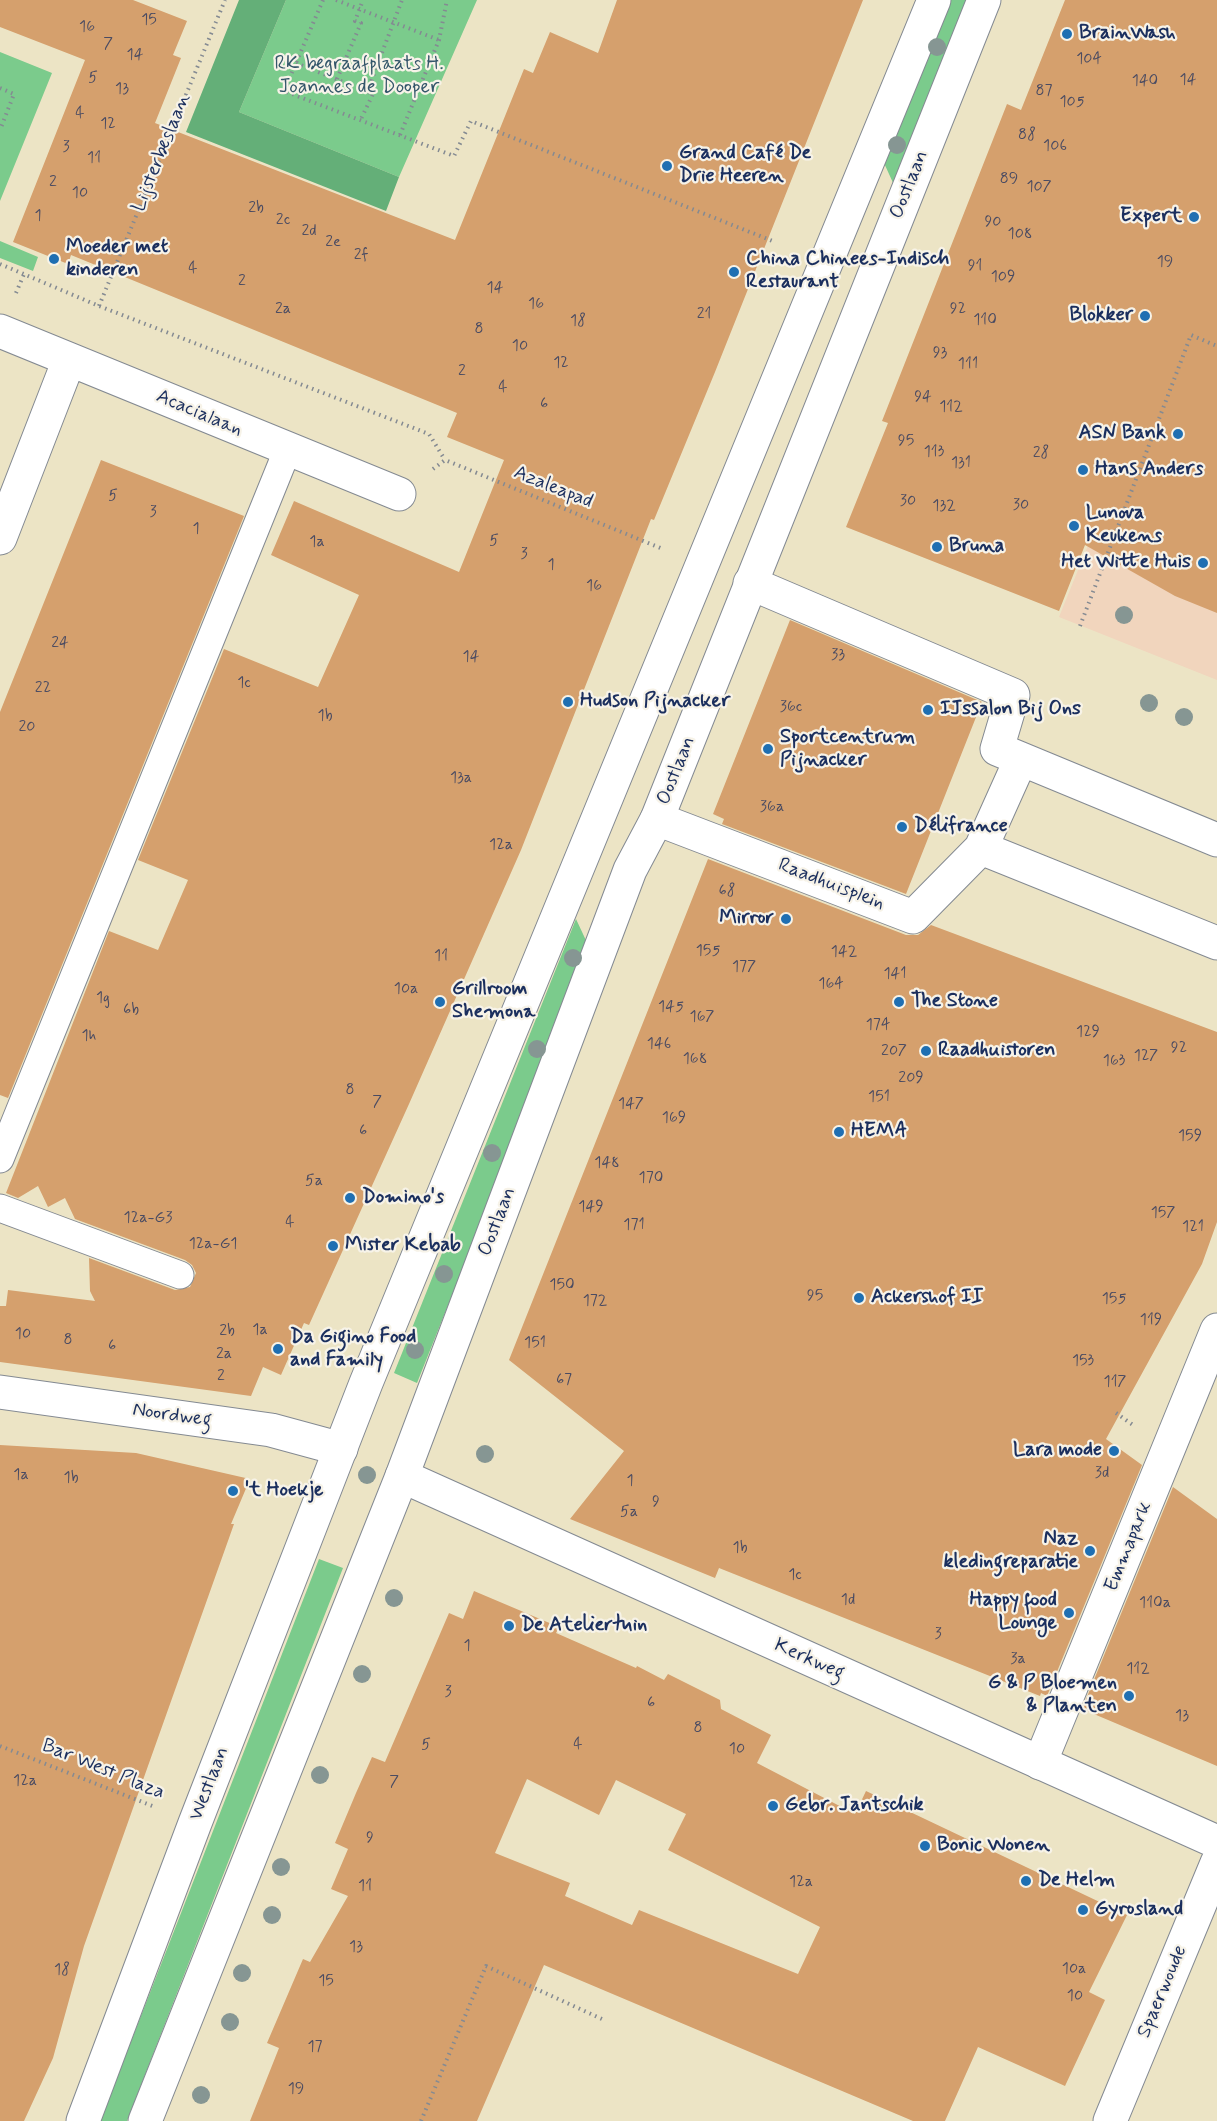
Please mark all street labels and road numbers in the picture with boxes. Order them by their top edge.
street label: Lijsterbeslaan [127,90,197,216]
street label: Oostlaan [885,147,935,223]
street label: Acacialaan [152,385,246,443]
street label: Azaleapad [510,461,596,515]
street label: Oostlaan [652,733,702,809]
street label: Raadhuisplein [774,854,888,916]
street label: Oostlaan [474,1184,522,1260]
street label: Noordweg [131,1399,213,1433]
street label: Emmapark [1100,1499,1158,1595]
street label: Kerkweg [770,1634,848,1686]
street label: Bar West Plaza [38,1735,168,1805]
street label: Westlaan [185,1744,235,1824]
street label: Spaerwoude [1133,1942,1193,2042]

